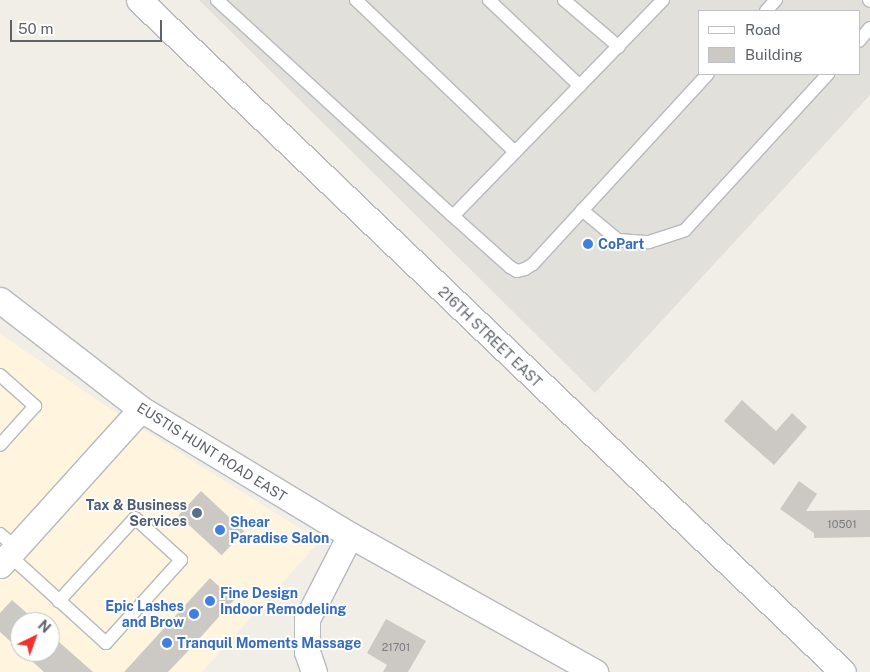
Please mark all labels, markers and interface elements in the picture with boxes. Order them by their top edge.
scale bar [12,10,165,42]
legend [698,10,860,75]
text: 50 m [18,20,53,37]
text: Road [745,21,781,38]
text: Building [745,46,803,63]
place label: CoPart [598,236,644,252]
marker: CoPart [582,238,594,250]
street label: 216TH STREET EAST [435,283,545,391]
street label: EUSTIS HUNT ROAD EAST [134,399,290,505]
place label: Tax & Business Services [86,497,187,530]
marker: Tax & Business Services [191,507,203,519]
place label: Shear Paradise Salon [230,514,329,546]
house number: 10501 [827,517,857,531]
marker: Shear Paradise Salon [214,524,226,536]
place label: Fine Design Indoor Remodeling [220,585,346,618]
marker: Fine Design Indoor Remodeling [204,595,216,607]
place label: Epic Lashes and Brow [105,598,184,630]
marker: Epic Lashes and Brow [188,608,200,620]
north arrow [10,612,60,662]
text: N [35,617,54,636]
place label: Tranquil Moments Massage [177,635,361,651]
marker: Tranquil Moments Massage [161,637,173,649]
house number: 21701 [382,640,410,654]

